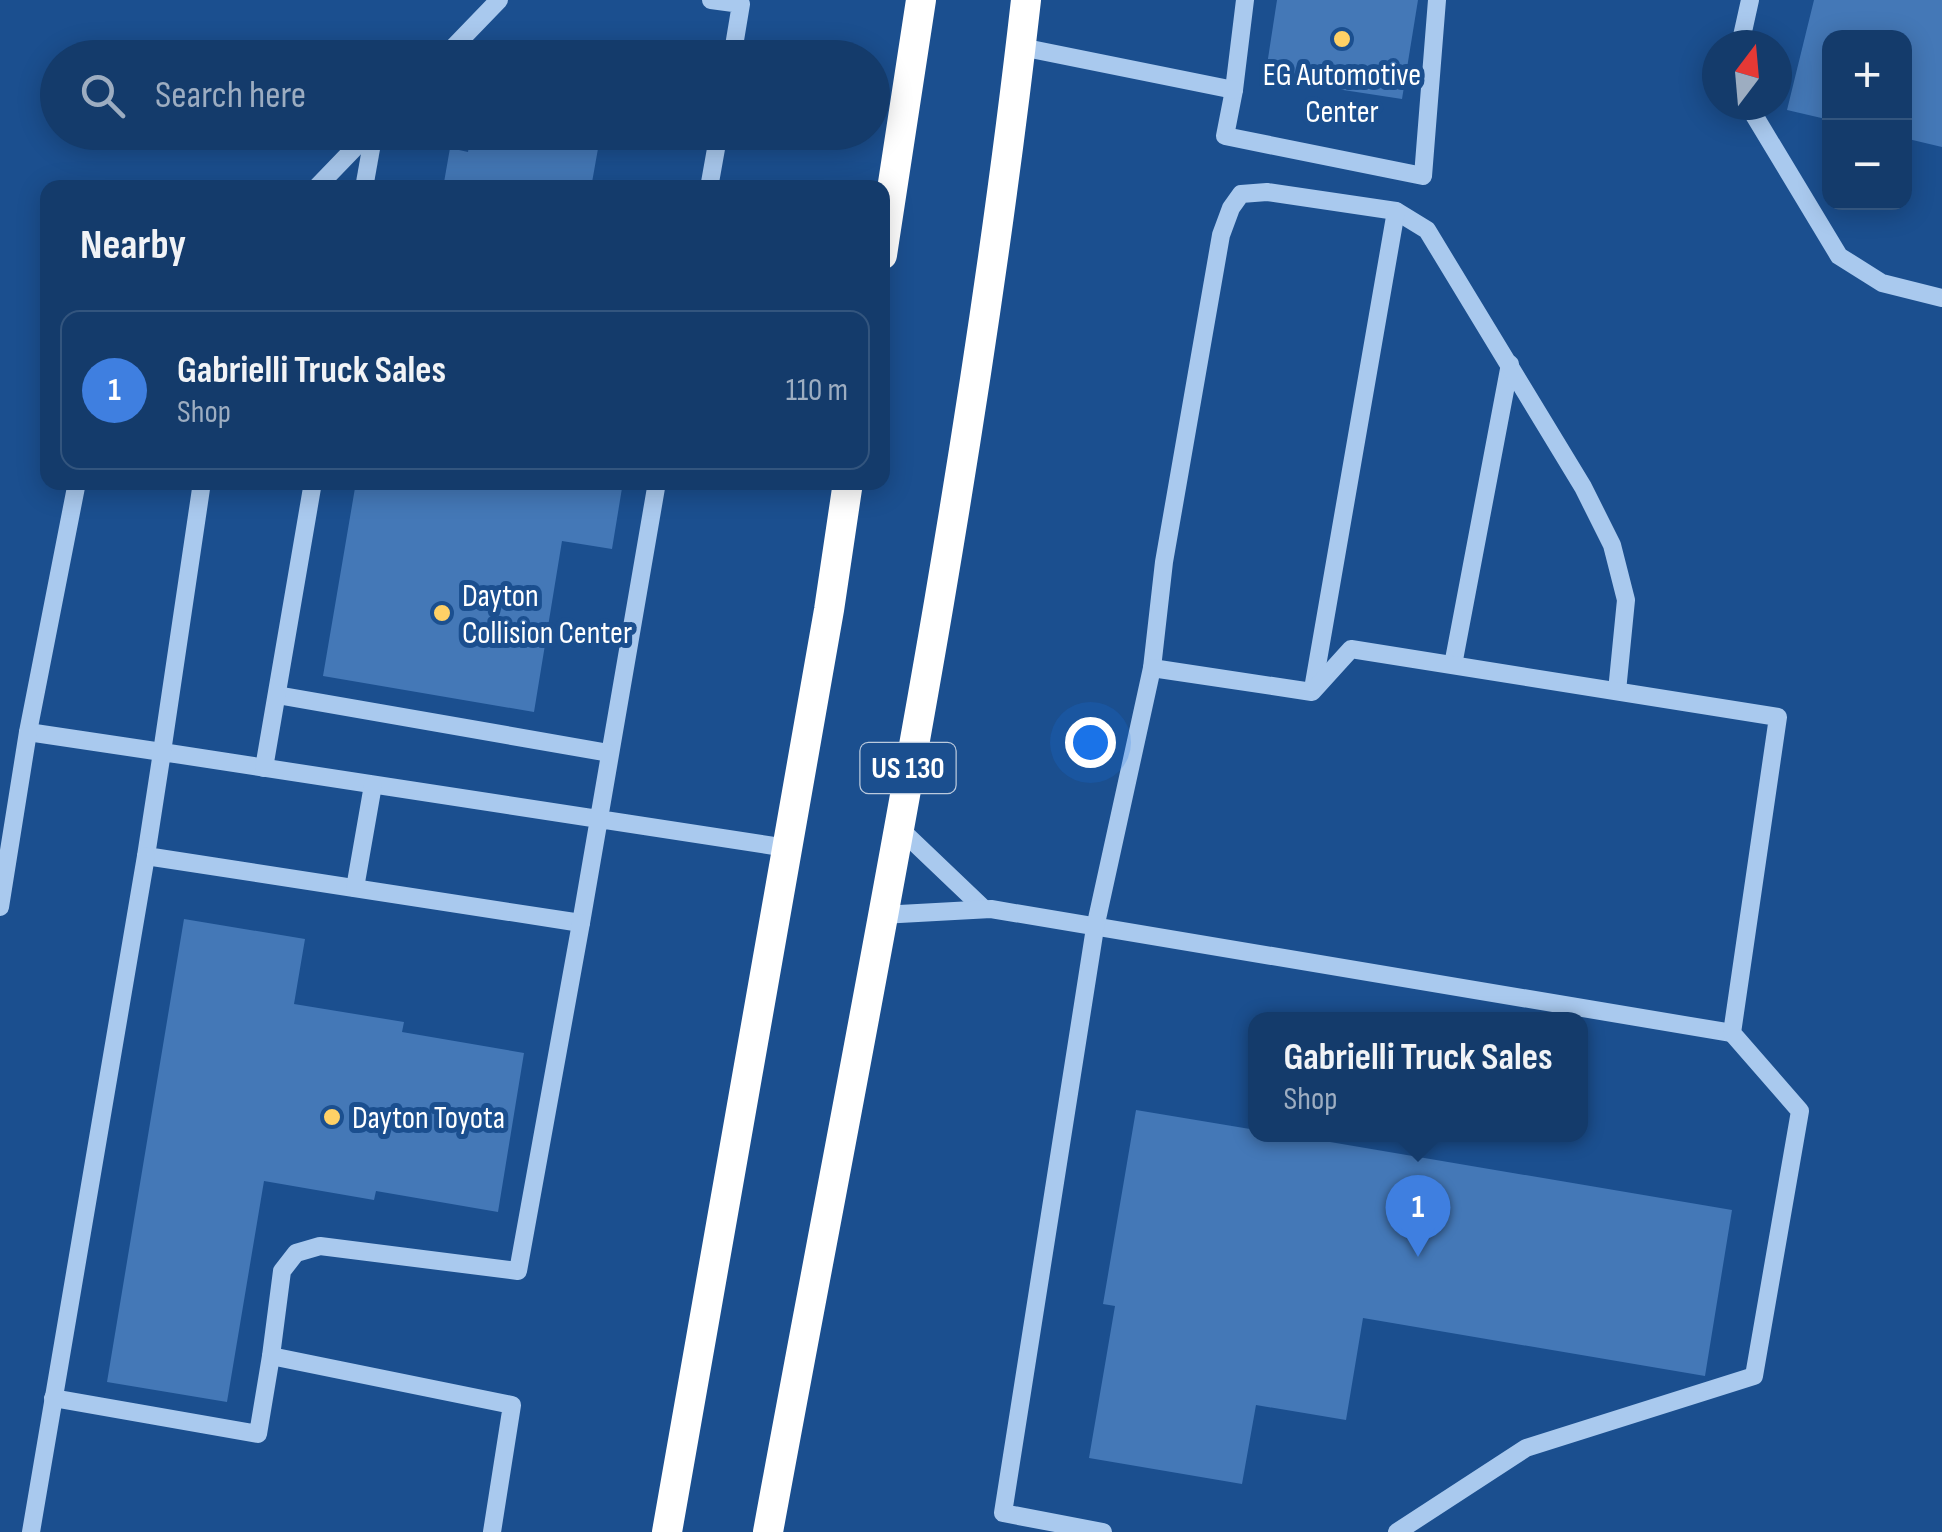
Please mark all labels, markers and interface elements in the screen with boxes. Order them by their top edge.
marker: EG Automotive Center [1331,28,1353,50]
north arrow [1702,30,1792,120]
map controls [1822,30,1912,210]
button: + [1822,30,1912,120]
search box [40,40,890,150]
place label: EG Automotive Center [1263,56,1421,132]
icon: search [75,68,130,123]
text: Search here [155,73,306,118]
button: − [1822,120,1912,210]
text: Nearby [80,220,186,271]
text: Gabrielli Truck Sales [177,348,446,393]
text: 1 [108,371,121,410]
text: 110 m [786,371,848,410]
text: Shop [177,393,231,432]
place label: Dayton Collision Center [462,577,632,653]
marker: Dayton Collision Center [431,602,453,624]
your location [1065,717,1116,768]
road number: US 130 [860,743,956,793]
popup [1248,1012,1588,1142]
text: Gabrielli Truck Sales [1284,1035,1553,1080]
text: Shop [1284,1080,1337,1119]
place label: Dayton Toyota [352,1099,505,1138]
marker: Dayton Toyota [321,1106,343,1128]
pin: 1 [1386,1174,1450,1257]

